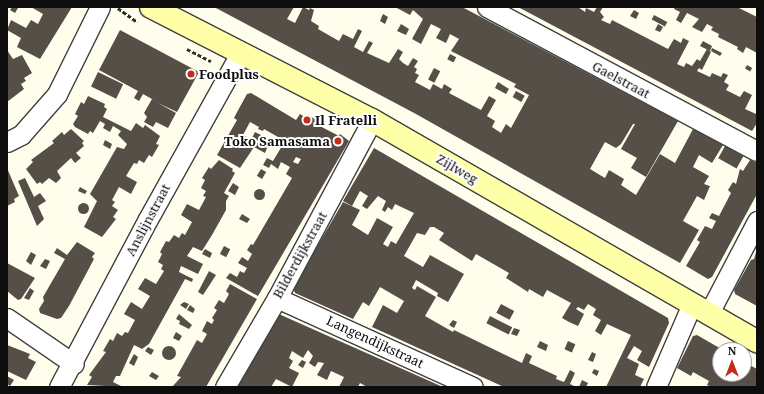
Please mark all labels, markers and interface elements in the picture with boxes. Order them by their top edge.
street label: Gaelstraat [589,58,653,102]
place label: Foodplus [199,66,259,82]
marker: Foodplus [186,69,196,79]
place label: Il Fratelli [315,112,377,128]
marker: Il Fratelli [302,115,312,125]
place label: Toko Samasama [224,133,330,149]
marker: Toko Samasama [333,136,343,146]
street label: Zijlweg [434,151,480,187]
street label: Anslijnstraat [122,181,174,259]
street label: Bilderdijkstraat [270,209,330,301]
street label: Langendijkstraat [324,313,426,371]
north arrow [712,342,752,382]
text: N [728,343,736,358]

